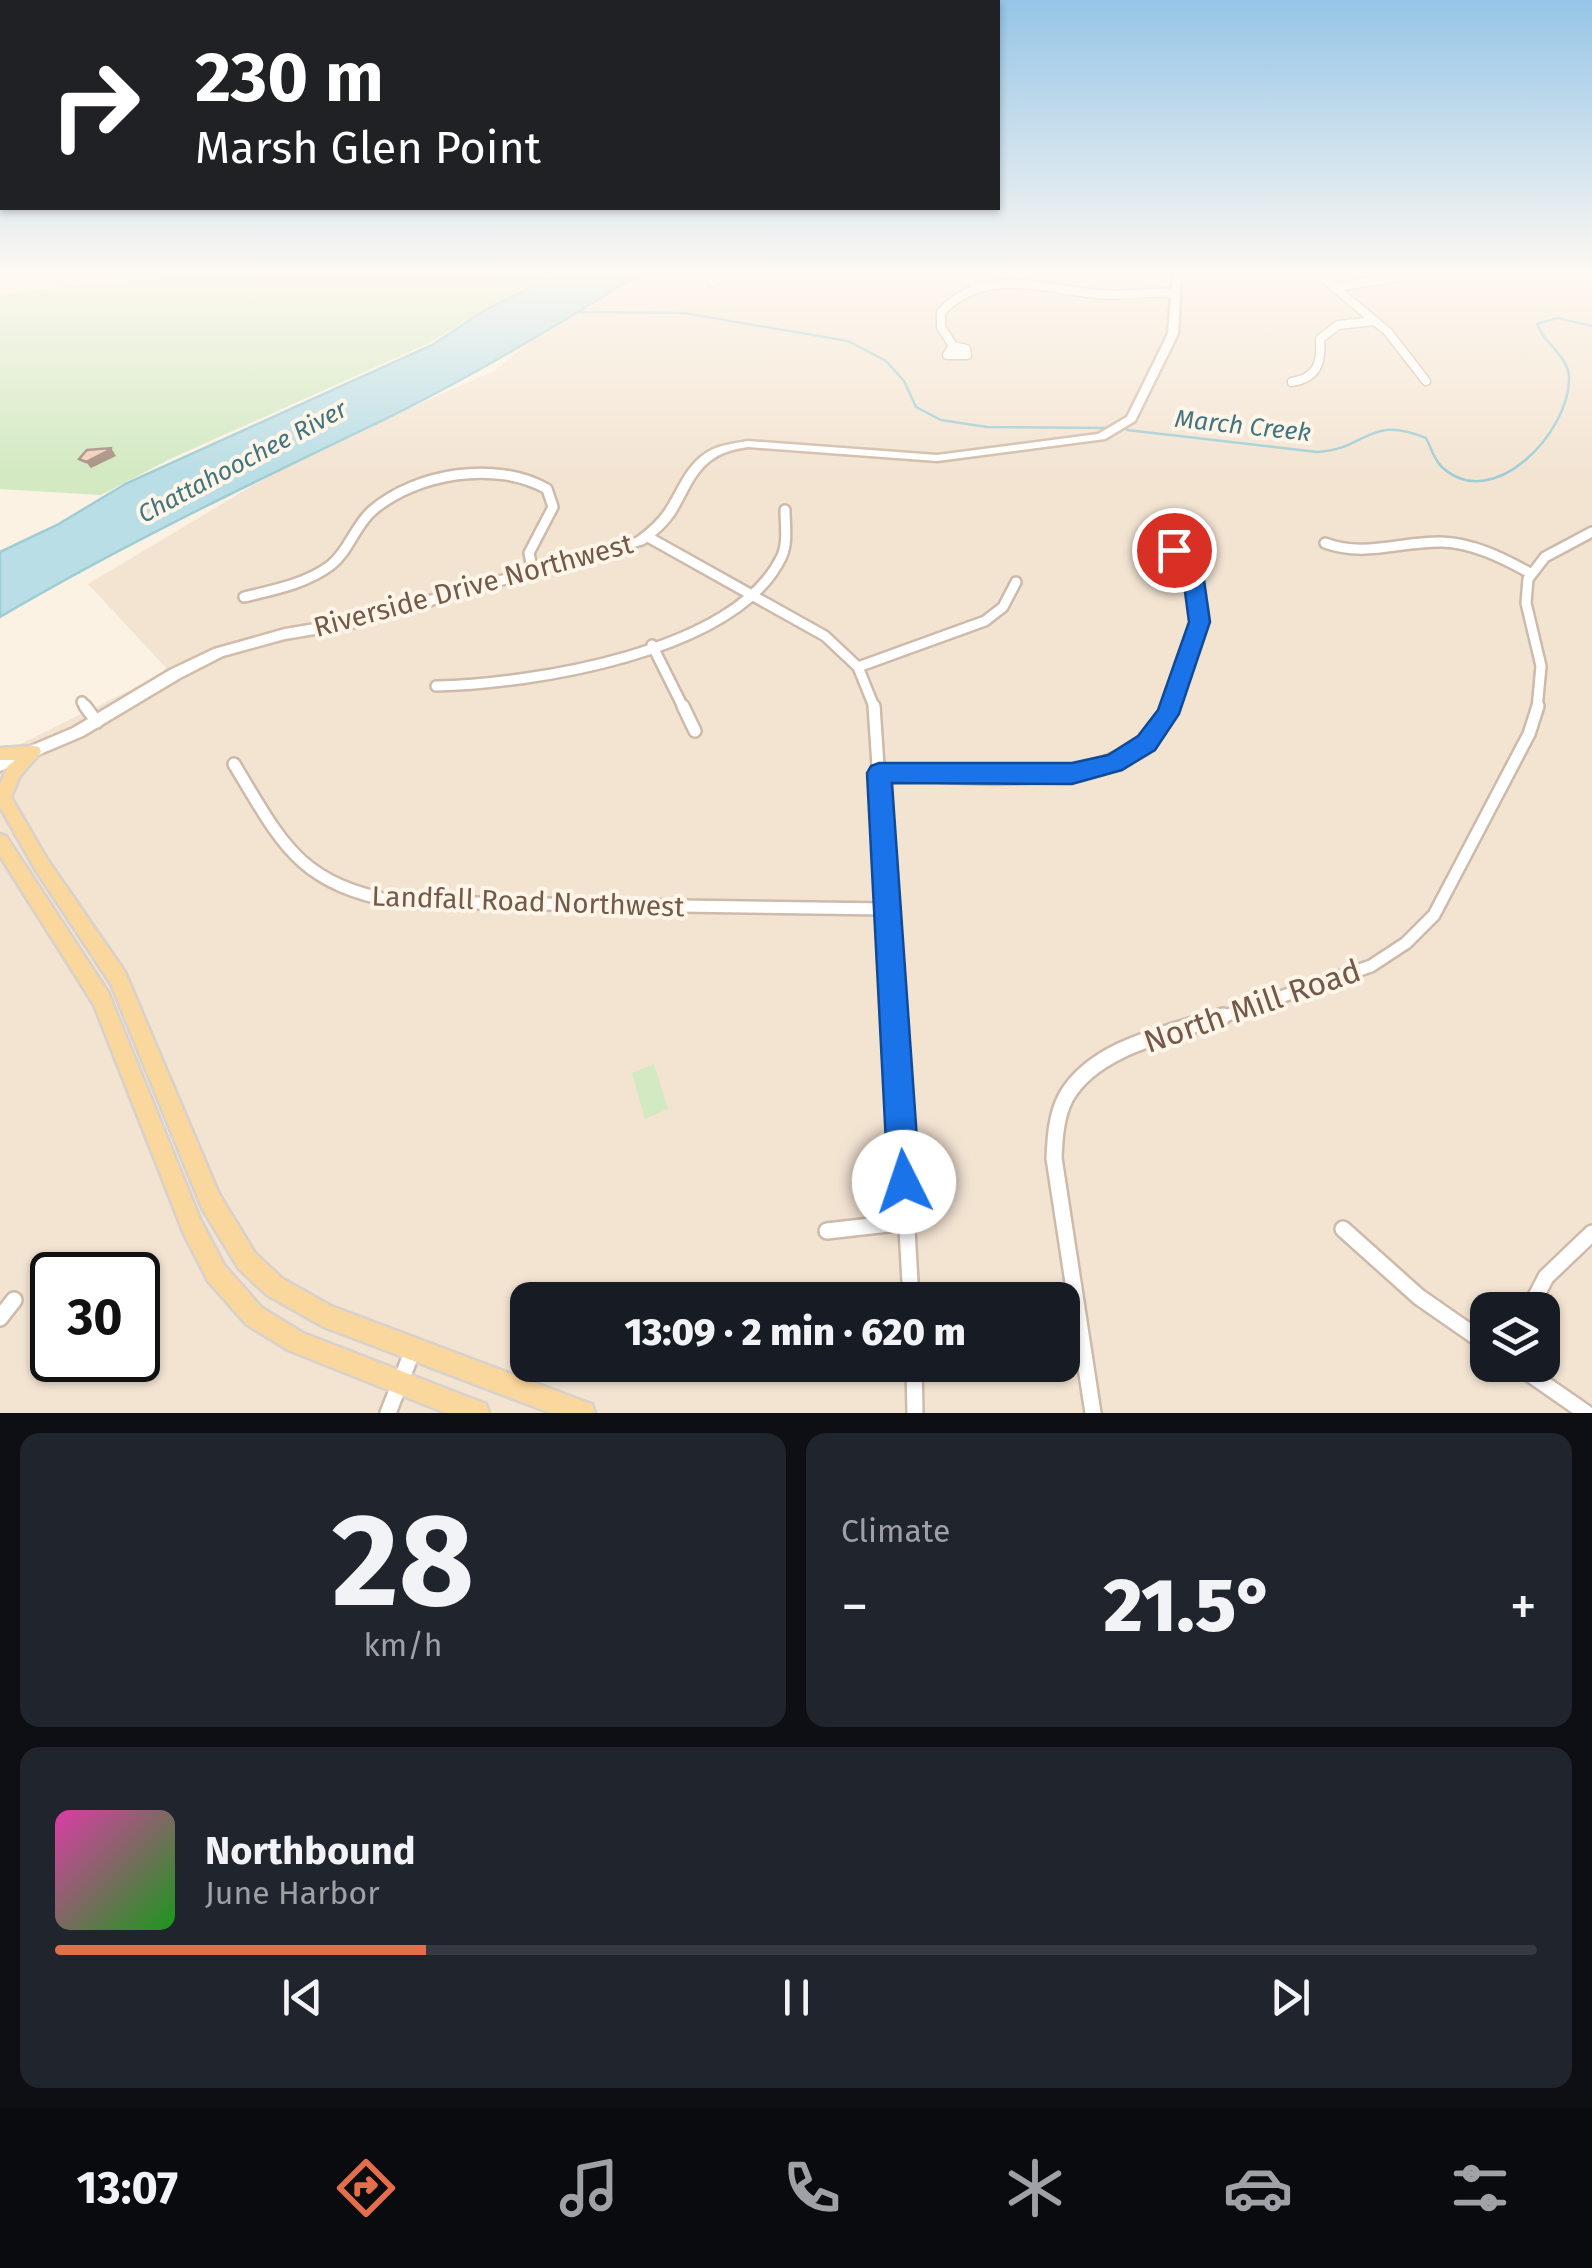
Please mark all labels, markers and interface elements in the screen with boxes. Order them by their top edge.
text: 230 m [195,36,384,120]
icon: right [30,40,160,170]
text: Marsh Glen Point [195,121,541,175]
water label: Chattahoochee River [133,393,353,530]
water label: March Creek [1173,404,1312,448]
pin [1132,508,1217,593]
icon: arrive [1147,523,1202,578]
street label: Riverside Drive Northwest [310,527,637,644]
street label: Landfall Road Northwest [371,880,686,923]
street label: North Mill Road [1139,951,1365,1061]
position arrow [852,1130,956,1234]
speed limit sign: 30 [30,1252,160,1382]
map controls [1470,1292,1560,1382]
button: layers [1470,1292,1560,1382]
text: 13:09 · 2 min · 620 m [624,1309,966,1355]
text: 28 [332,1483,474,1639]
text: Climate [841,1512,950,1550]
text: 21.5° [1103,1561,1275,1651]
text: − [841,1574,869,1640]
text: + [1510,1574,1537,1640]
text: km/h [363,1626,443,1664]
text: Northbound [205,1828,416,1874]
text: June Harbor [205,1874,380,1912]
icon: previous [275,1970,330,2025]
icon: pause [769,1970,824,2025]
icon: next [1263,1970,1318,2025]
icon: directions [331,2153,401,2223]
icon: music [554,2153,624,2223]
icon: phone [777,2153,847,2223]
icon: climate [1000,2153,1070,2223]
icon: car [1223,2153,1293,2223]
icon: filters [1445,2153,1515,2223]
text: 13:07 [76,2161,178,2215]

